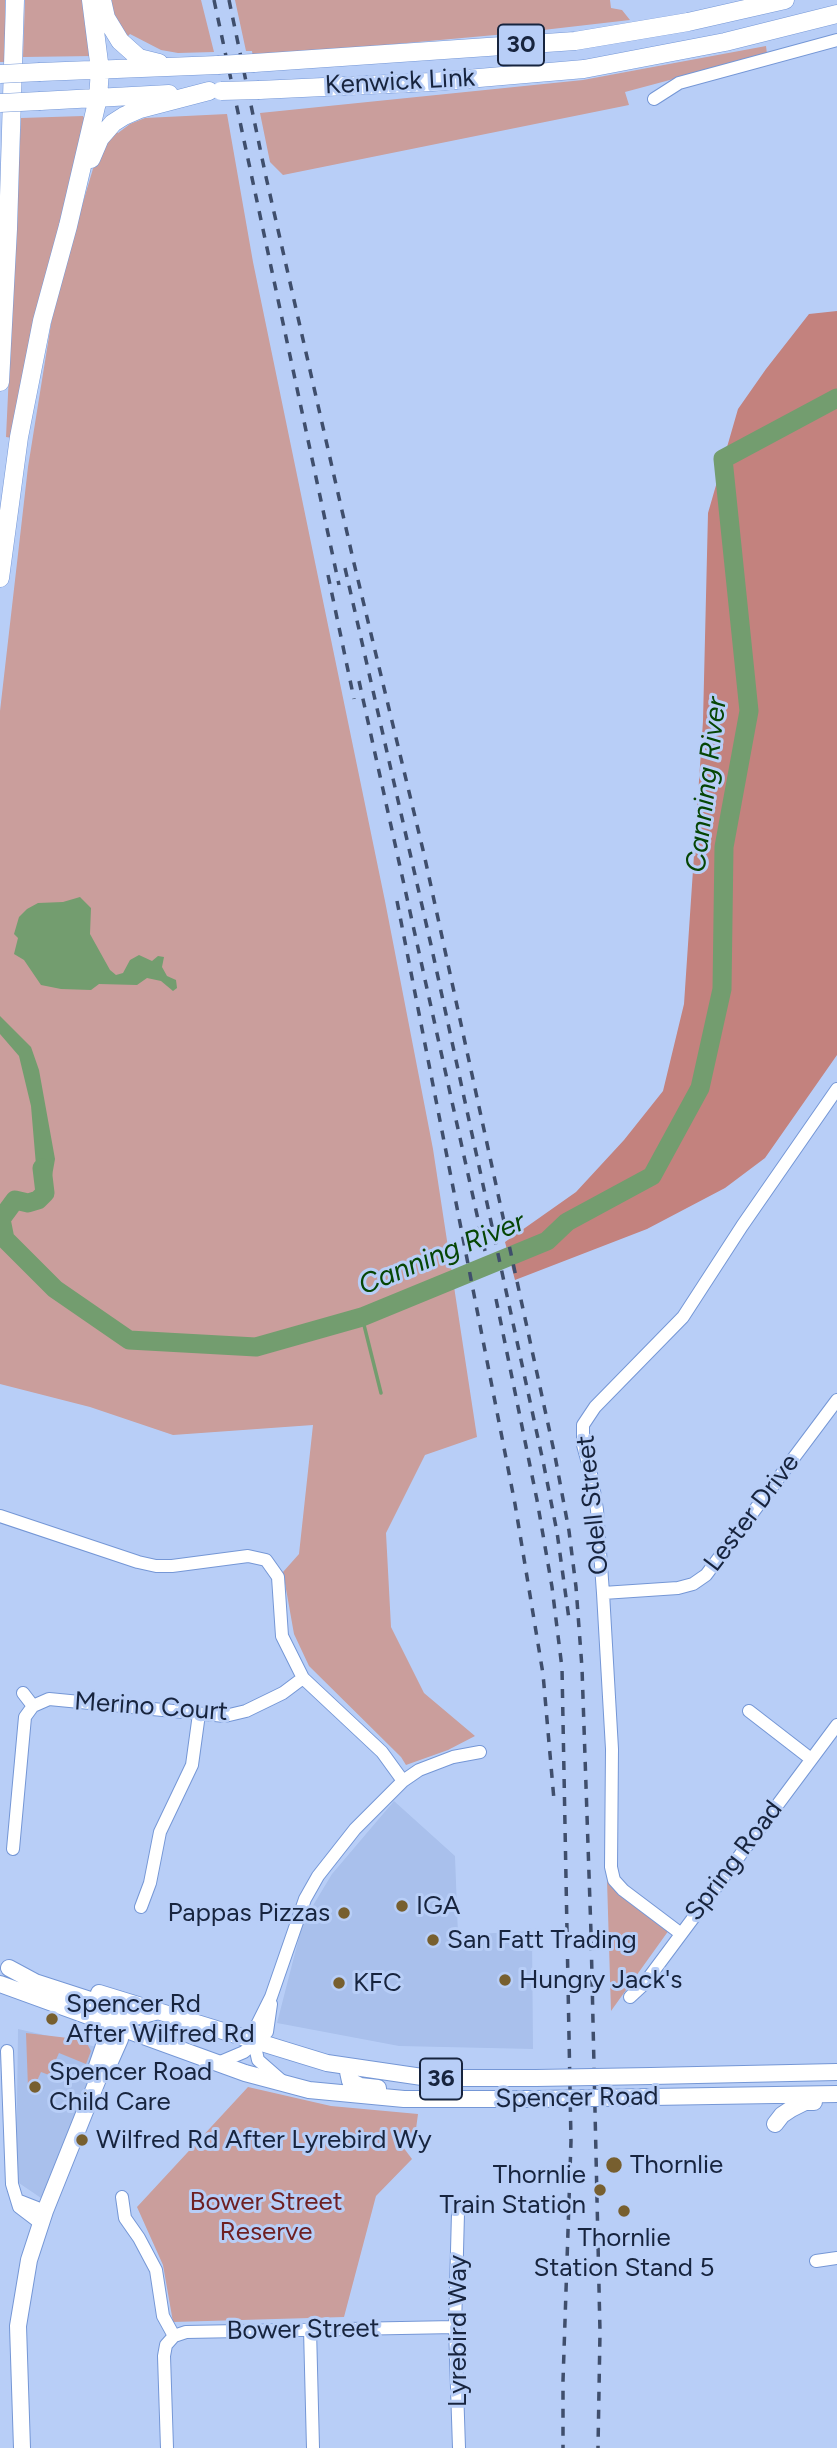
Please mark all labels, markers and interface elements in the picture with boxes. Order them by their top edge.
road number: 30 [498,25,544,66]
street label: Kenwick Link [324,62,476,102]
water label: Canning River [680,695,734,875]
water label: Canning River [354,1205,530,1303]
street label: Odell Street [570,1434,616,1576]
street label: Lester Drive [698,1448,806,1578]
street label: Merino Court [73,1686,229,1728]
street label: Spring Road [679,1795,789,1927]
place label: IGA [416,1890,460,1922]
place label: Pappas Pizzas [167,1897,330,1929]
marker: IGA [394,1898,410,1914]
marker: Pappas Pizzas [336,1905,352,1921]
place label: San Fatt Trading [447,1924,637,1956]
marker: San Fatt Trading [425,1932,441,1948]
place label: Hungry Jack's [519,1964,682,1996]
place label: KFC [353,1967,402,1999]
marker: Hungry Jack's [497,1972,513,1988]
marker: KFC [331,1975,347,1991]
place label: Spencer Rd After Wilfred Rd [66,1988,255,2050]
marker: Spencer Rd After Wilfred Rd [44,2011,60,2027]
place label: Spencer Road Child Care [49,2056,212,2118]
road number: 36 [420,2058,462,2100]
marker: Spencer Road Child Care [27,2079,43,2095]
street label: Spencer Road [495,2081,659,2115]
place label: Wilfred Rd After Lyrebird Wy [96,2124,432,2156]
marker: Wilfred Rd After Lyrebird Wy [74,2132,90,2148]
place label: Thornlie [630,2149,723,2181]
marker: Thornlie [604,2155,624,2175]
place label: Thornlie Train Station [439,2159,586,2220]
marker: Thornlie Train Station [592,2182,608,2198]
park label: Bower Street Reserve [190,2186,342,2248]
marker: Thornlie Station Stand 5 [616,2203,632,2219]
place label: Thornlie Station Stand 5 [534,2222,714,2284]
street label: Lyrebird Way [442,2255,474,2407]
street label: Bower Street [226,2313,380,2347]

